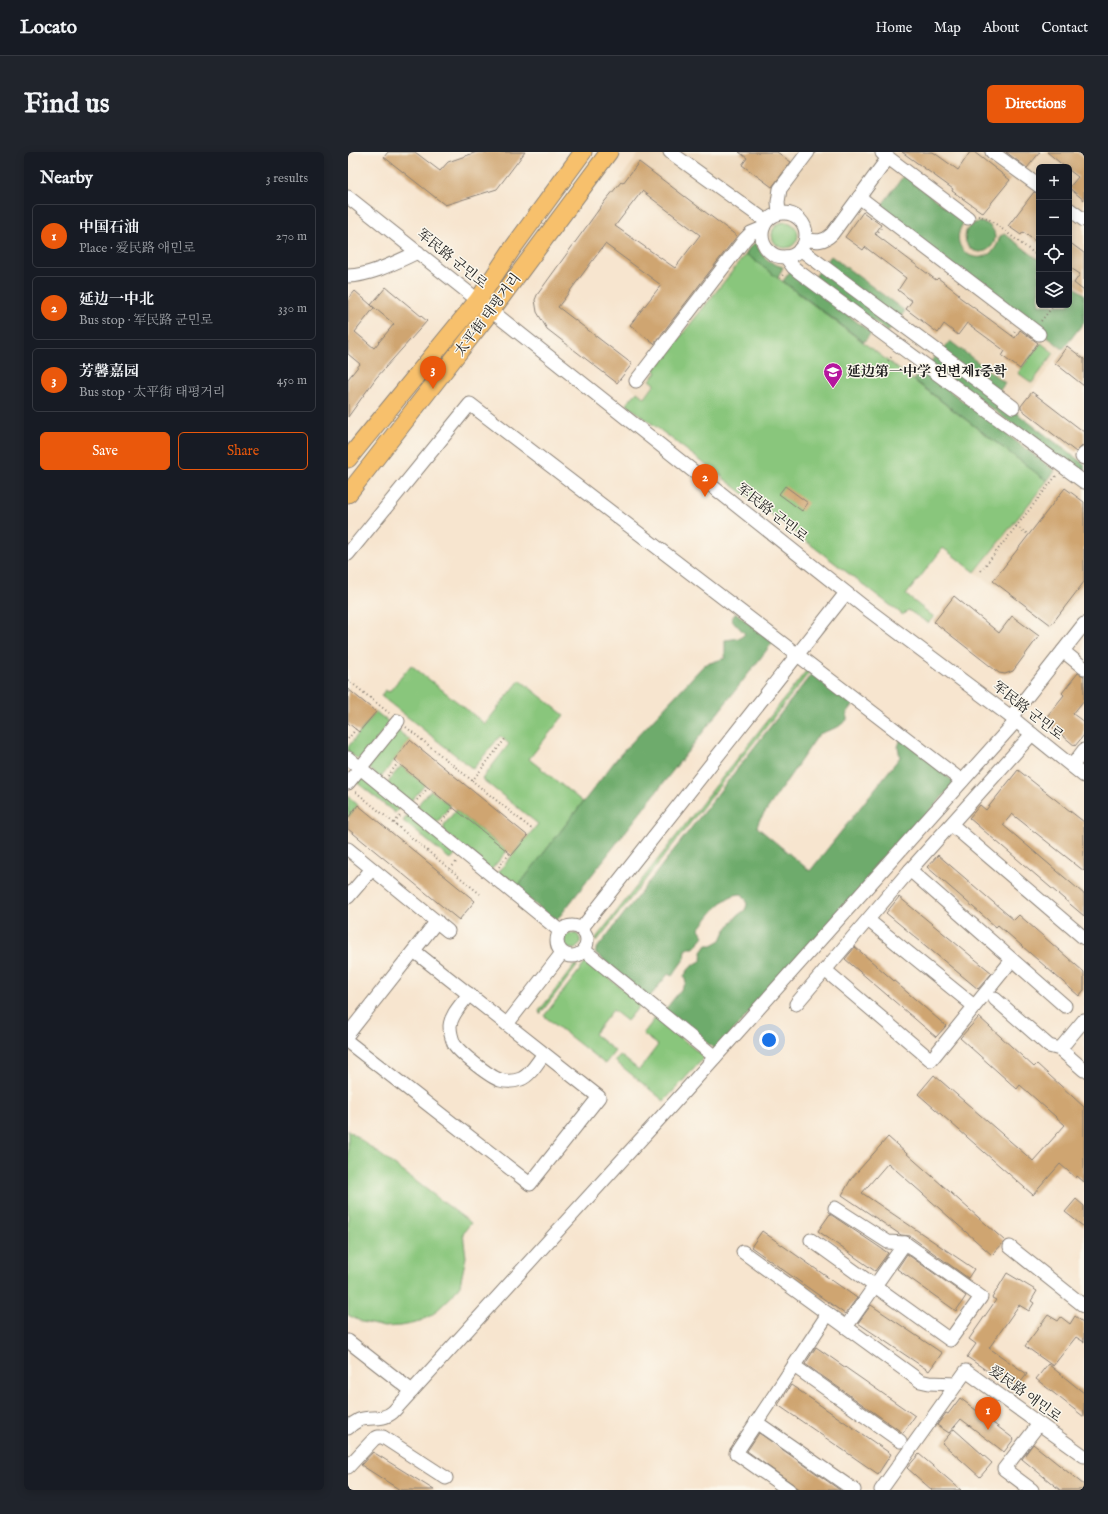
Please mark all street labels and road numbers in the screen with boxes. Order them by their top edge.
street label: 军民路 군민로 [413,225,491,293]
street label: 太平街 태평거리 [451,270,525,360]
street label: 军民路 군민로 [733,480,812,547]
street label: 军民路 군민로 [989,678,1068,745]
street label: 爱民路 애민로 [985,1362,1065,1427]

